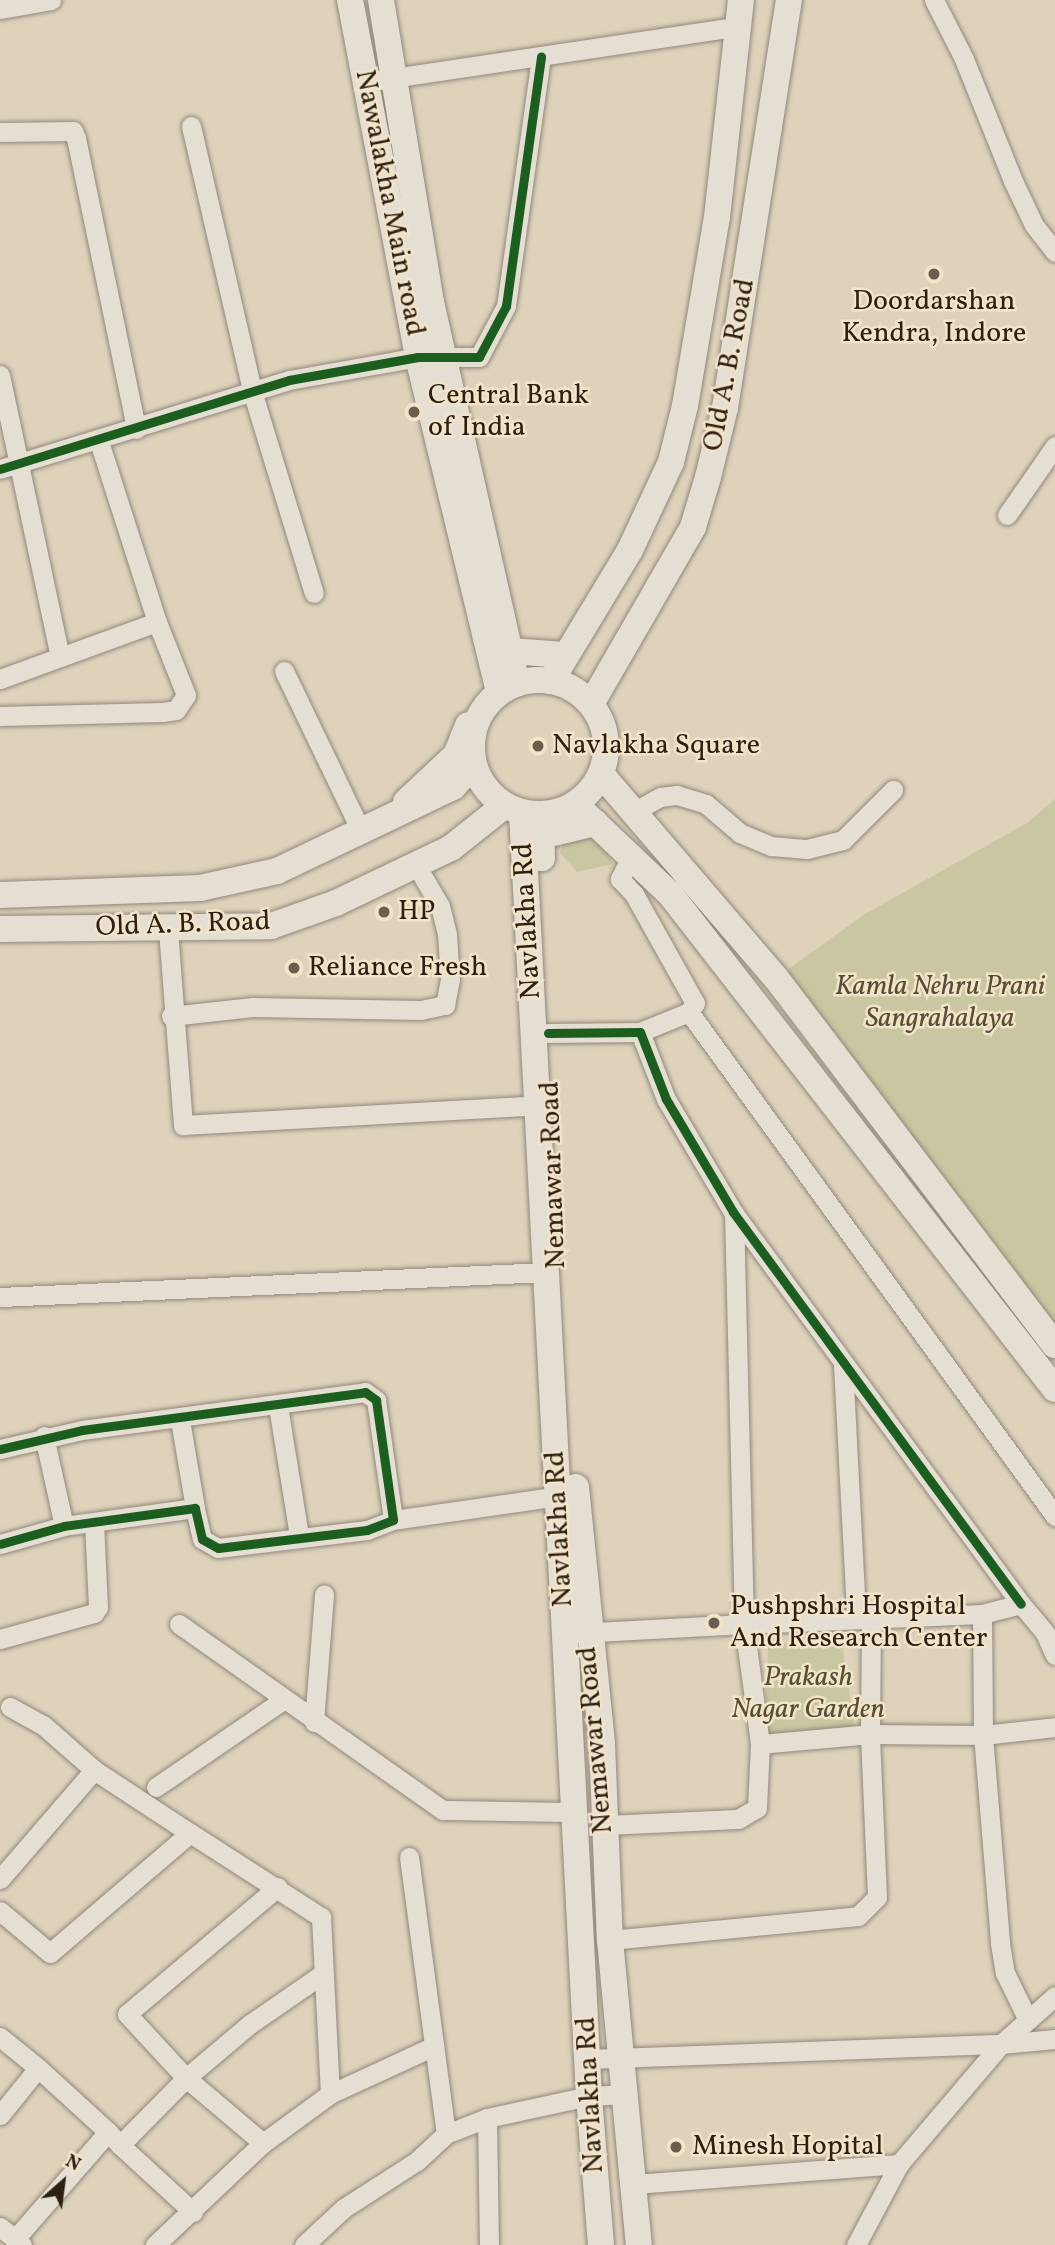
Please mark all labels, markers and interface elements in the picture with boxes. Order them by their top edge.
street label: Nawalakha Main road [347,67,431,339]
marker: Doordarshan Kendra, Indore [926,266,942,282]
street label: Old A. B. Road [697,276,763,454]
place label: Doordarshan Kendra, Indore [842,285,1026,351]
place label: Central Bank of India [428,379,589,445]
marker: Central Bank of India [406,404,422,420]
place label: Navlakha Square [552,729,760,763]
marker: Navlakha Square [530,738,546,754]
street label: Navlakha Rd [507,842,549,1000]
place label: HP [398,895,435,929]
marker: HP [376,904,392,920]
street label: Old A. B. Road [95,905,271,945]
place label: Reliance Fresh [308,951,487,985]
marker: Reliance Fresh [286,960,302,976]
park label: Kamla Nehru Prani Sangrahalaya [835,970,1045,1036]
street label: Nemawar Road [534,1080,574,1270]
street label: Navlakha Rd [539,1450,581,1608]
place label: Pushpshri Hospital And Research Center [730,1590,988,1656]
marker: Pushpshri Hospital And Research Center [704,1613,724,1633]
street label: Nemawar Road [571,1645,621,1835]
park label: Prakash Nagar Garden [731,1661,885,1727]
street label: Navlakha Rd [570,2016,612,2174]
place label: Minesh Hopital [692,2130,883,2164]
marker: Minesh Hopital [666,2137,686,2157]
north arrow [28,2147,98,2217]
text: N [61,2149,85,2178]

